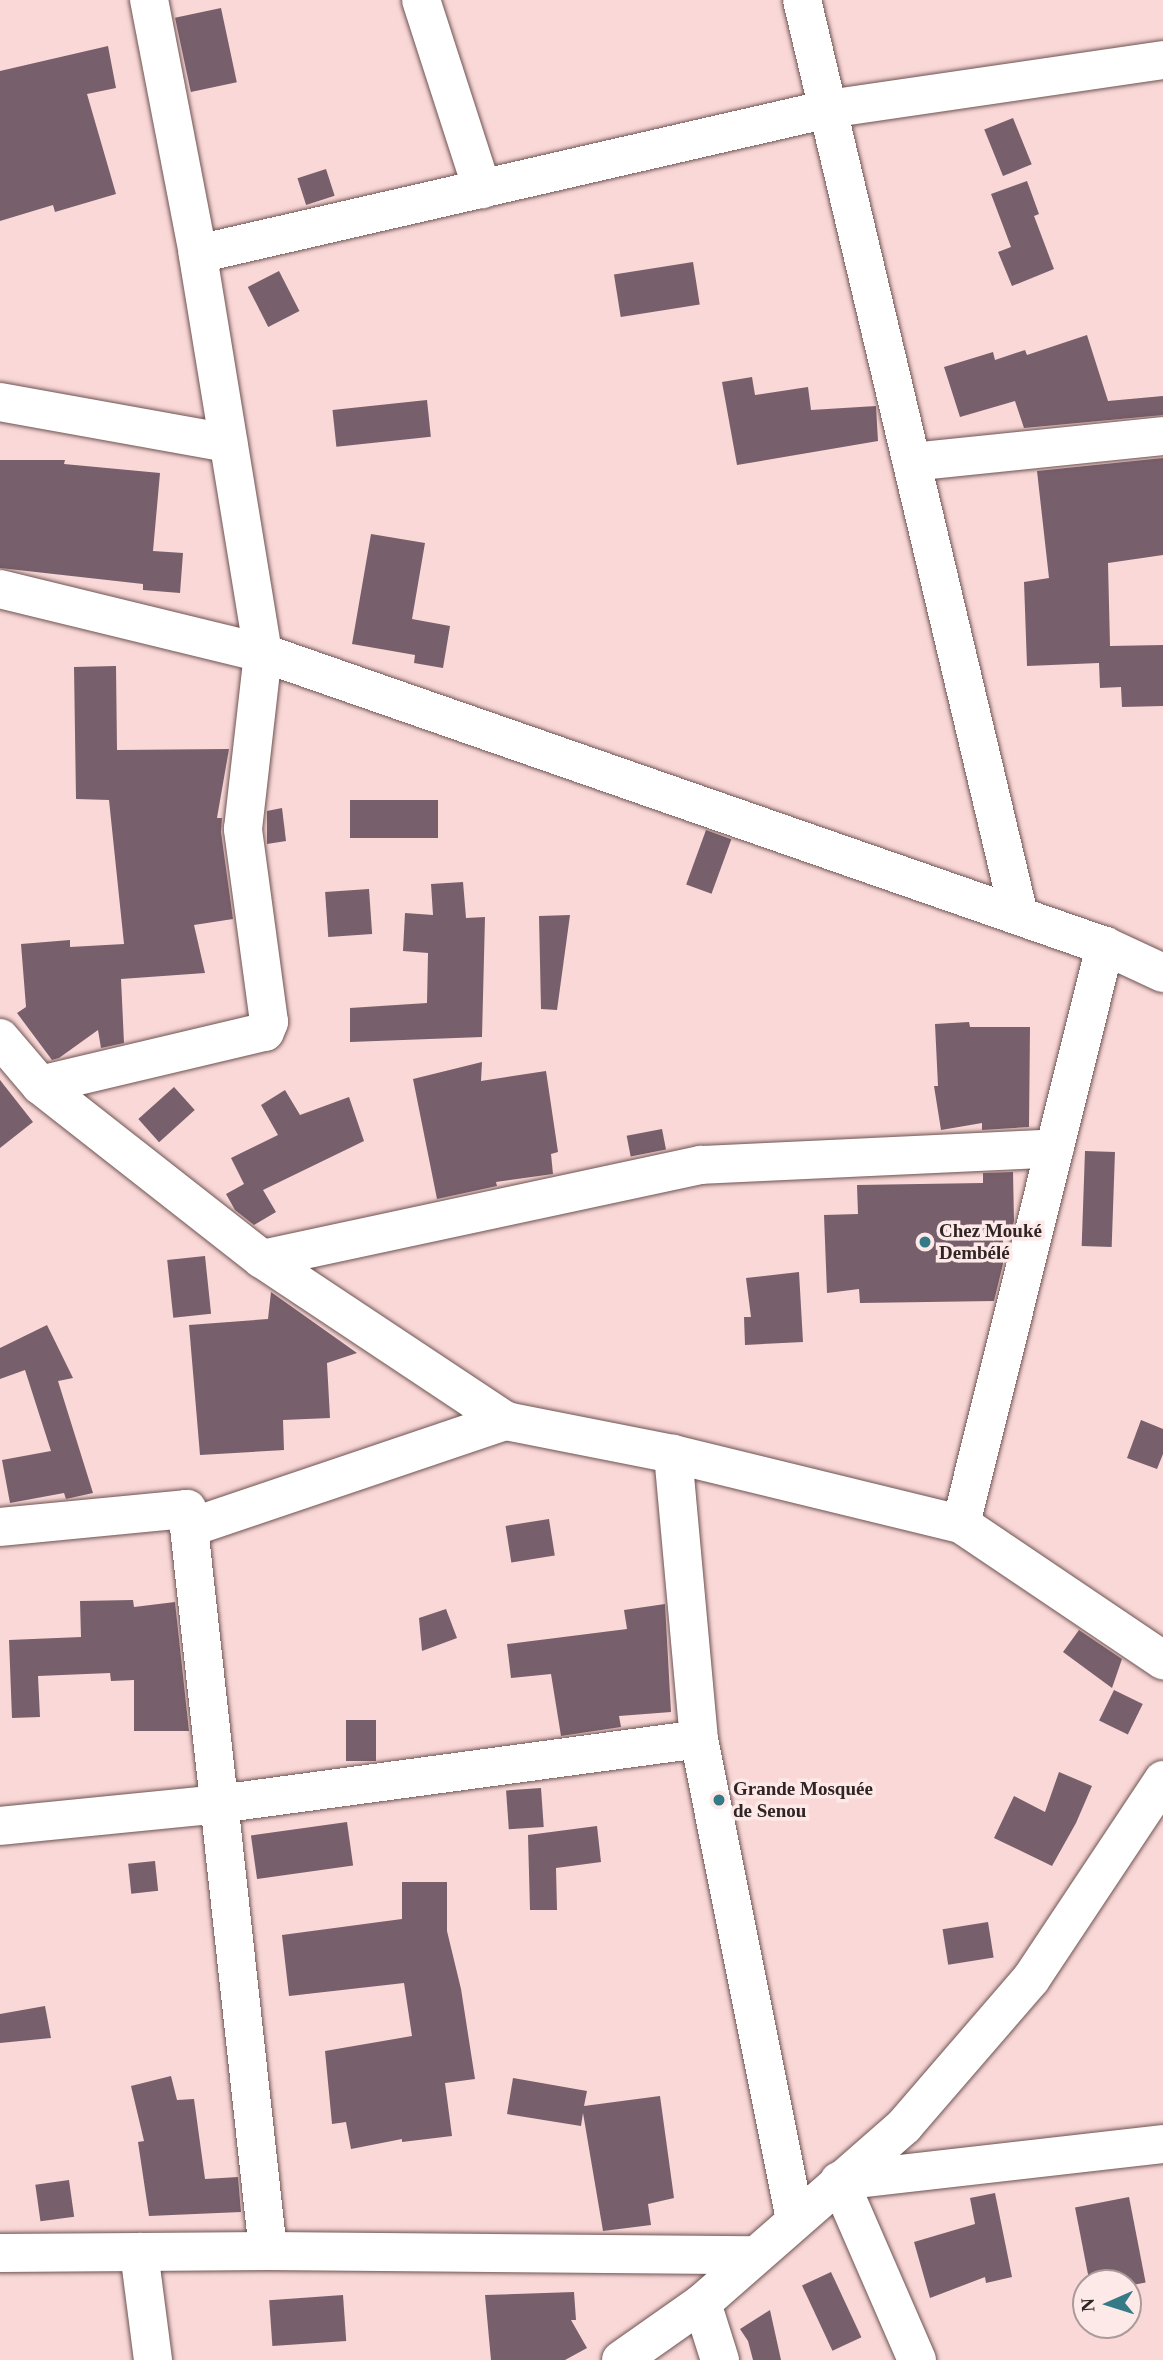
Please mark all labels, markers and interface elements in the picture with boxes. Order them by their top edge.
place label: Chez Mouké Dembélé [939,1220,1042,1264]
marker: Chez Mouké Dembélé [917,1234,933,1250]
place label: Grande Mosquée de Senou [733,1778,873,1822]
marker: Grande Mosquée de Senou [711,1792,727,1808]
north arrow [1072,2269,1142,2339]
text: N [1077,2298,1098,2312]

